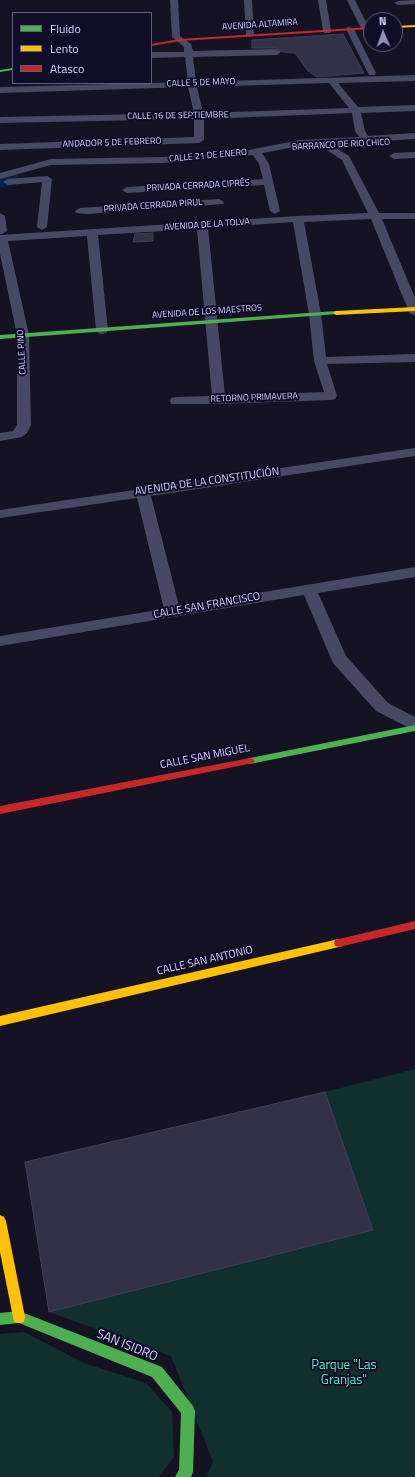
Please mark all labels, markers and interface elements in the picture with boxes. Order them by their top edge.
legend [12,12,152,84]
north arrow [363,12,403,52]
text: N [379,13,387,29]
street label: AVENIDA ALTAMIRA [222,17,298,33]
text: Fluido [50,19,81,38]
text: Lento [50,39,79,58]
text: Atasco [50,59,84,78]
street label: CALLE 5 DE MAYO [167,76,235,90]
street label: CALLE 16 DE SEPTIEMBRE [127,110,229,122]
street label: ANDADOR 5 DE FEBRERO [62,136,162,150]
street label: BARRANCO DE RIO CHICO [292,137,390,153]
street label: CALLE 21 DE ENERO [169,147,247,165]
street label: PRIVADA CERRADA CIPRÉS [146,178,250,194]
street label: PRIVADA CERRADA PIRUL [103,197,203,215]
street label: AVENIDA DE LA TOLVA [164,217,250,233]
street label: AVENIDA DE LOS MAESTROS [152,303,262,321]
street label: CALLE PINO [15,329,29,375]
street label: RETORNO PRIMAVERA [210,391,298,405]
street label: AVENIDA DE LA CONSTITUCIÓN [134,465,280,499]
street label: CALLE SAN FRANCISCO [153,590,261,622]
street label: CALLE SAN MIGUEL [159,742,251,772]
street label: CALLE SAN ANTONIO [156,944,254,978]
street label: SAN ISIDRO [94,1327,160,1365]
park label: Parque "Las Granjas" [311,1358,377,1389]

